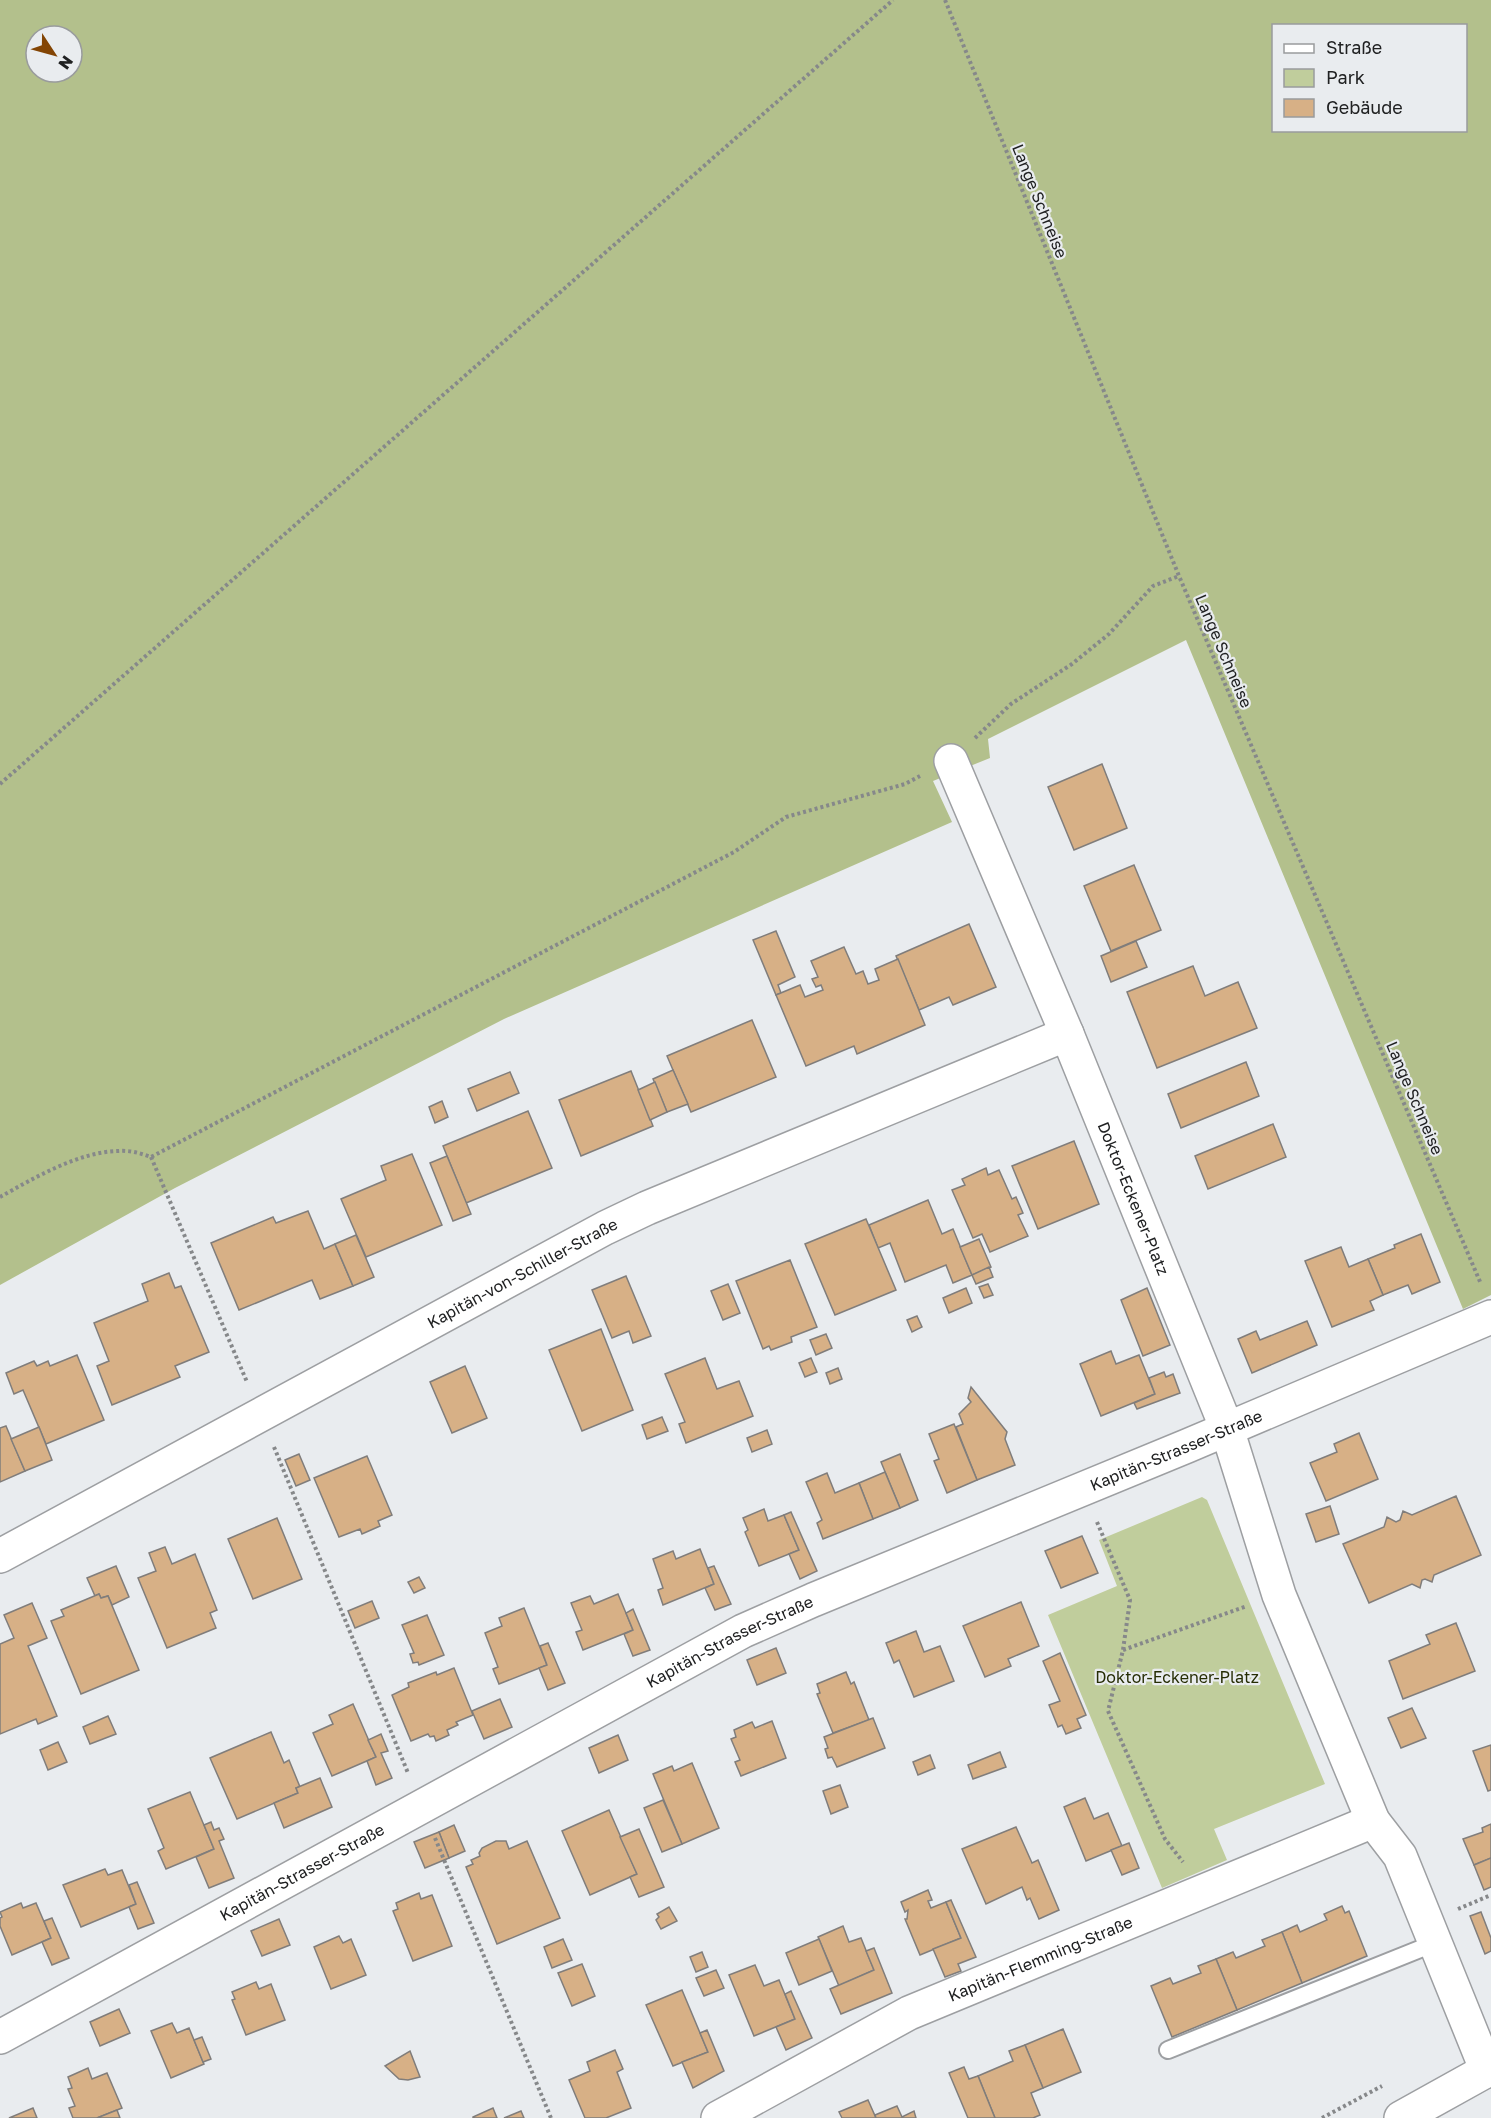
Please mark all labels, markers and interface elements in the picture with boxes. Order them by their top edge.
north arrow [24,24,84,84]
legend [1272,24,1467,132]
text: Straße [1326,36,1382,58]
text: N [54,52,78,74]
text: Park [1326,66,1365,88]
text: Gebäude [1326,96,1403,118]
street label: Lange Schneise [1008,141,1072,261]
street label: Lange Schneise [1191,591,1257,711]
street label: Lange Schneise [1382,1038,1448,1158]
street label: Doktor-Eckener-Platz [1094,1119,1174,1278]
street label: Kapitän-von-Schiller-Straße [424,1214,621,1332]
street label: Kapitän-Strasser-Straße [1087,1405,1265,1495]
street label: Kapitän-Strasser-Straße [643,1591,816,1692]
park label: Doktor-Eckener-Platz [1095,1667,1259,1687]
street label: Kapitän-Strasser-Straße [216,1819,388,1925]
street label: Kapitän-Flemming-Straße [945,1912,1135,2006]

